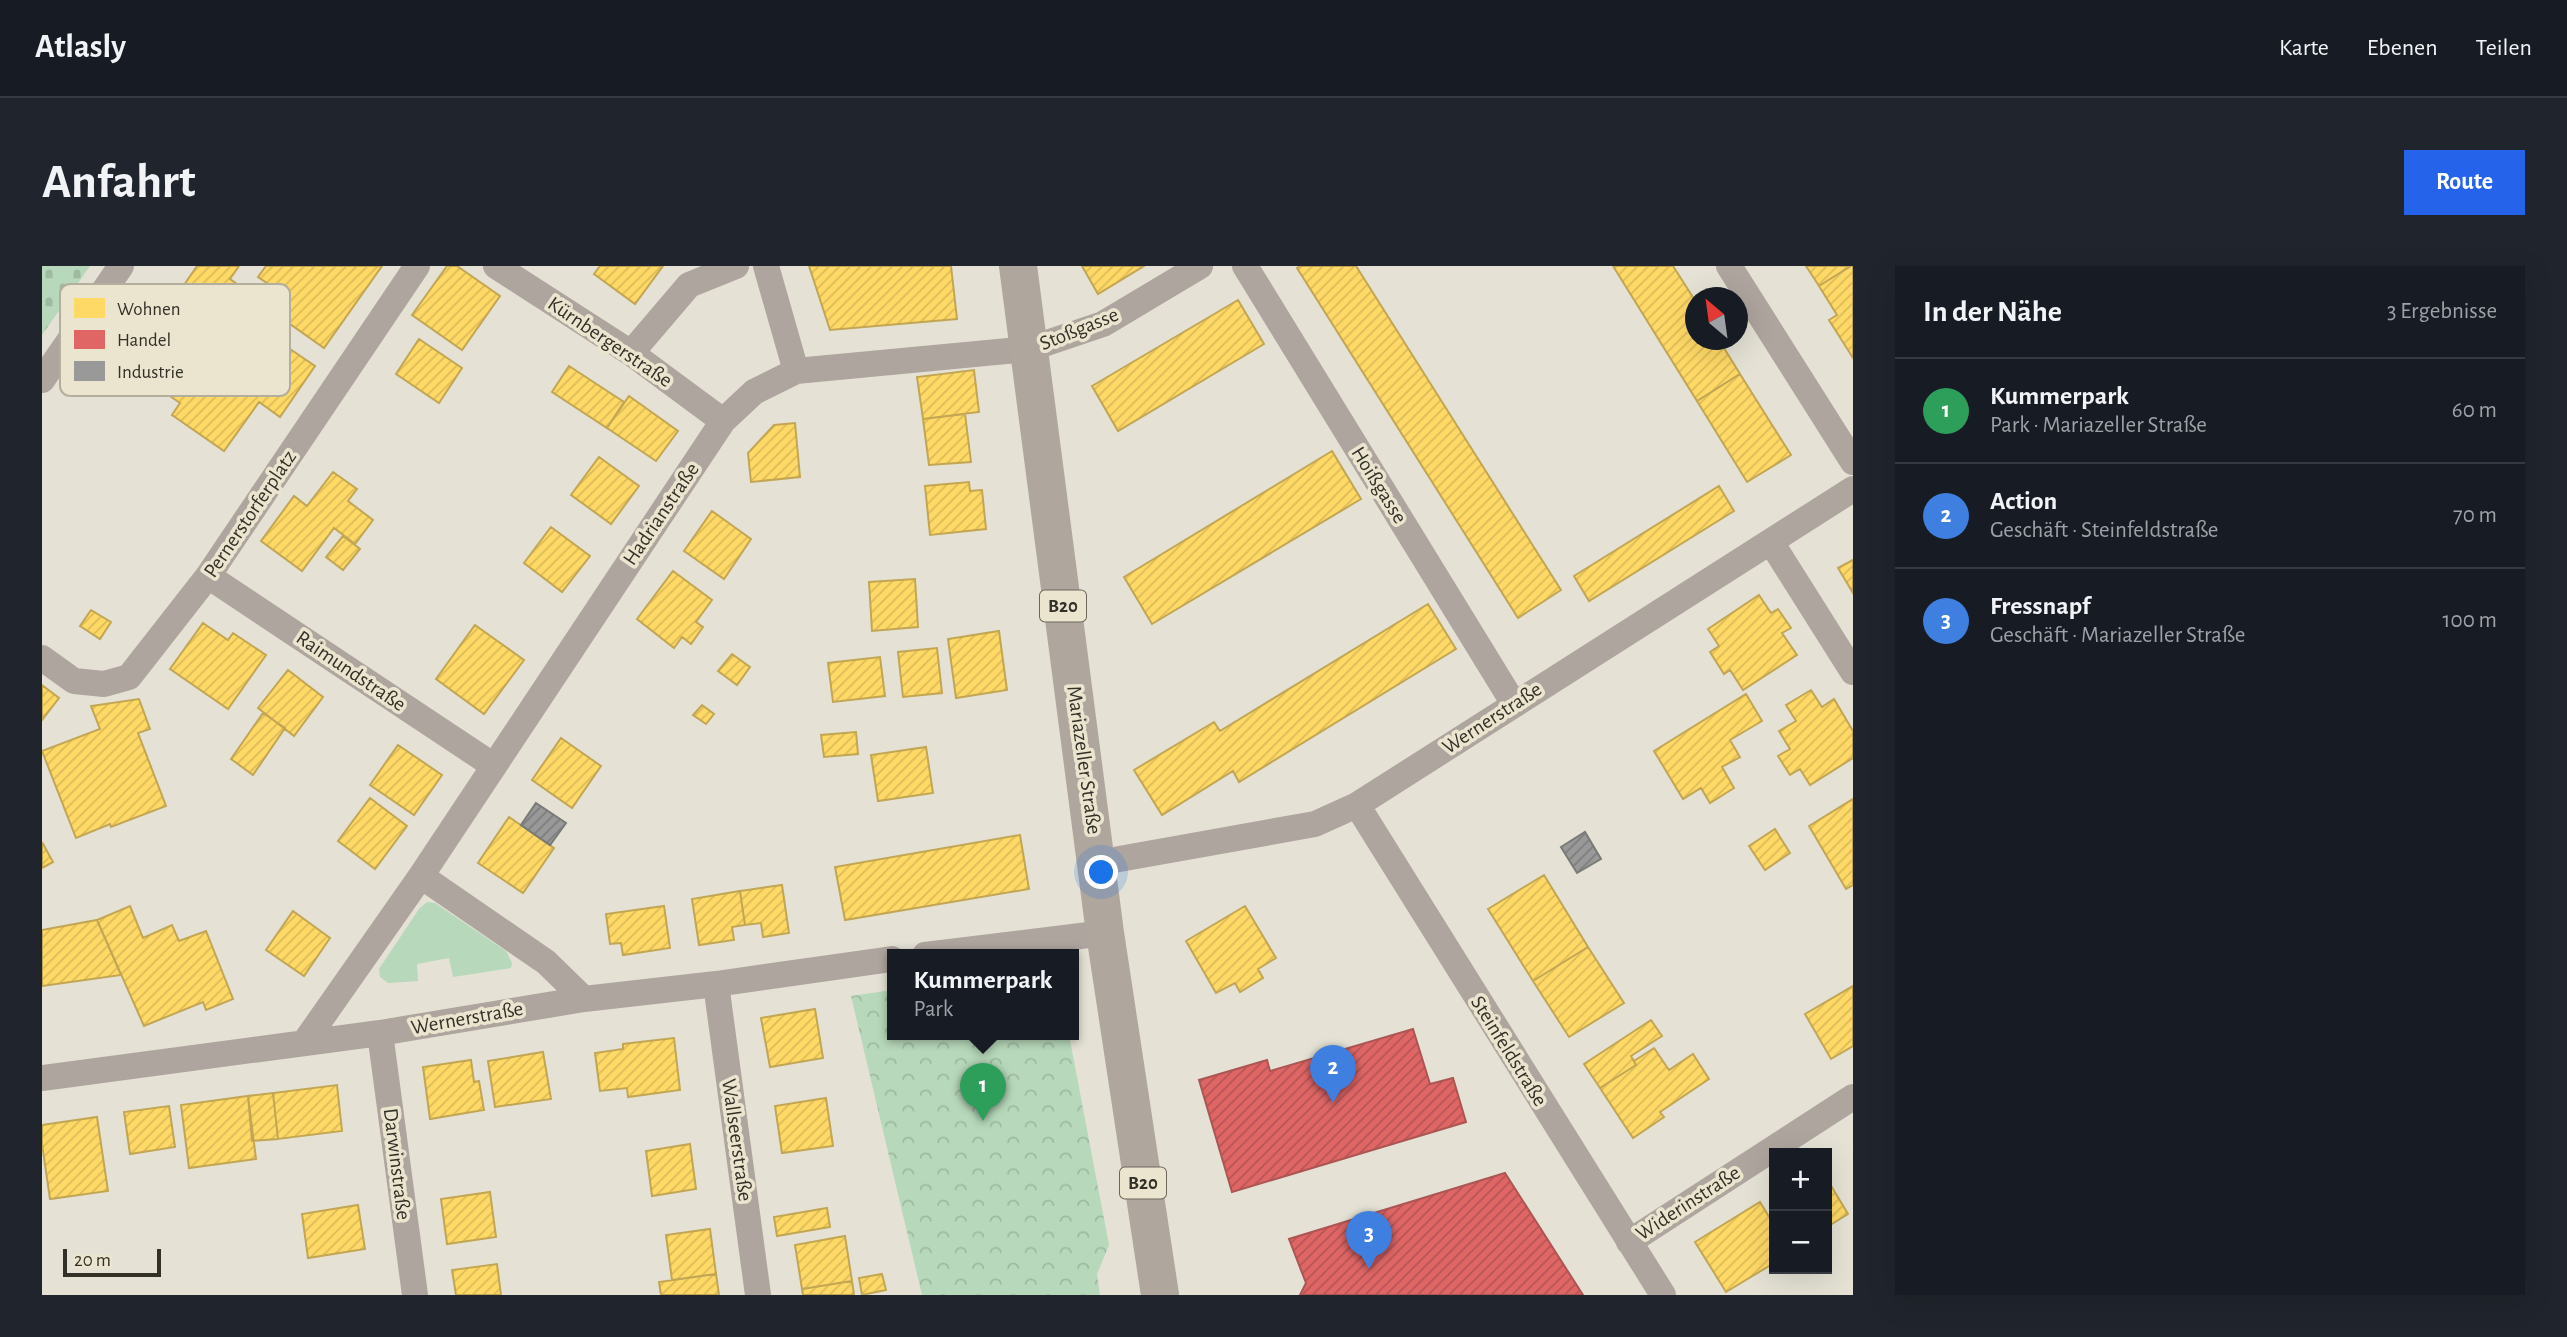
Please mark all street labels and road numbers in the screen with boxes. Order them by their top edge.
street label: Kürnbergerstraße [544,293,676,391]
street label: Stoßgasse [1037,304,1121,354]
street label: Hoißgasse [1347,443,1411,527]
street label: Pernerstorferplatz [200,447,300,581]
street label: Hadrianstraße [619,459,703,569]
road number: B20 [1040,590,1086,622]
street label: Raimundstraße [292,627,410,715]
street label: Wernerstraße [1439,678,1545,758]
street label: Mariazeller Straße [1063,684,1105,836]
street label: Steinfeldstraße [1467,992,1551,1110]
street label: Wernerstraße [409,998,525,1038]
street label: Wallseerstraße [718,1077,756,1203]
street label: Darwinstraße [380,1107,414,1221]
street label: Widerinstraße [1632,1162,1744,1244]
road number: B20 [1120,1168,1166,1198]

